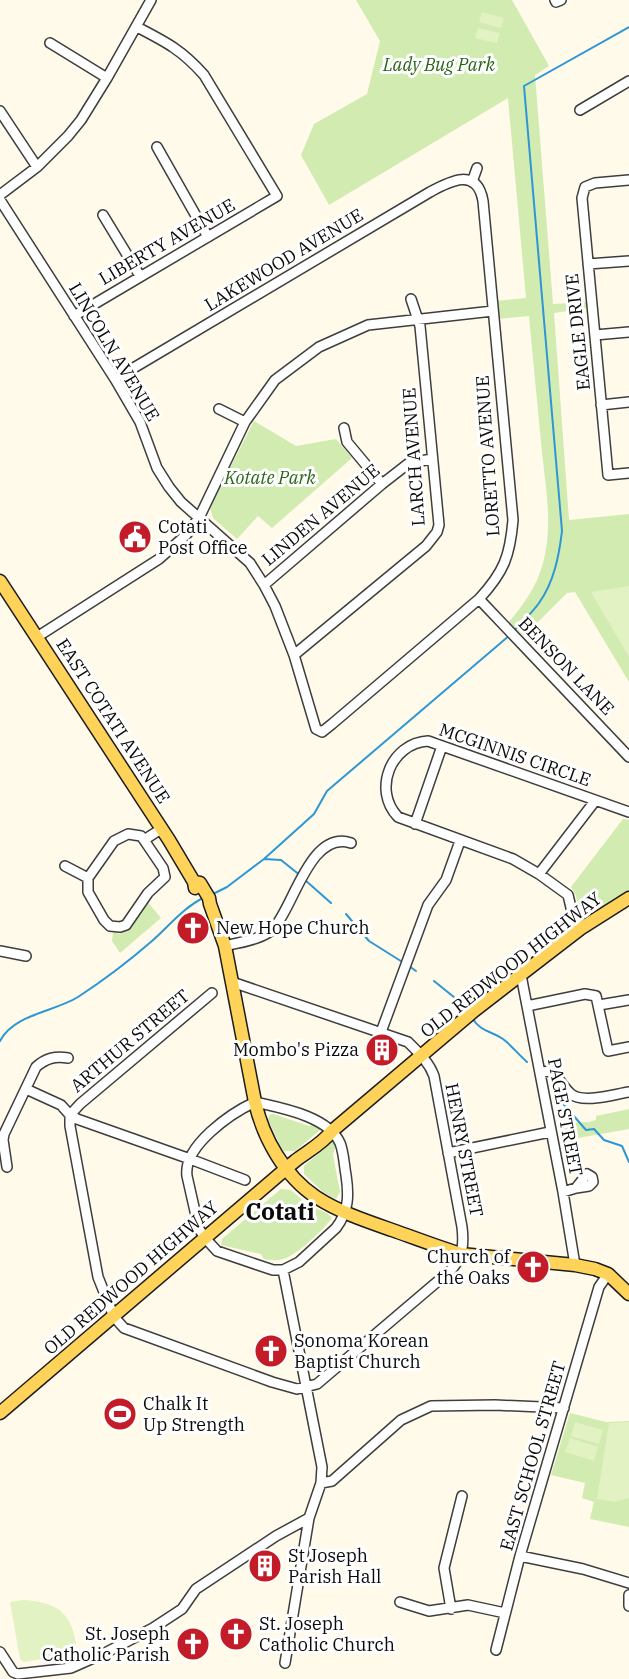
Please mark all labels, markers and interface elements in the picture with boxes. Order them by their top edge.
park label: Lady Bug Park [382,53,495,76]
street label: LIBERTY AVENUE [95,193,239,290]
street label: LAKEWOOD AVENUE [200,203,367,316]
street label: EAGLE DRIVE [560,272,595,392]
street label: LINCOLN AVENUE [64,278,165,425]
street label: LORETTO AVENUE [470,375,505,537]
street label: LARCH AVENUE [397,387,430,527]
street label: LINDEN AVENUE [257,459,384,571]
park label: Kotate Park [223,466,316,489]
place label: Cotati Post Office [158,515,247,559]
public building icon: Cotati Post Office [117,519,153,555]
street label: BENSON LANE [514,612,619,720]
street label: EAST COTATI AVENUE [51,634,175,808]
street label: MCGINNIS CIRCLE [436,718,594,791]
street label: OLD REDWOOD HIGHWAY [416,886,606,1042]
church icon: New Hope Church [175,910,211,946]
place label: New Hope Church [216,916,370,939]
street label: ARTHUR STREET [65,984,194,1097]
building icon: Mombo's Pizza [364,1032,400,1068]
place label: Mombo's Pizza [233,1038,359,1061]
street label: PAGE STREET [543,1056,588,1178]
street label: HENRY STREET [440,1081,489,1219]
street label: OLD REDWOOD HIGHWAY [39,1195,223,1360]
district label: Cotati [245,1195,315,1227]
place label: Church of the Oaks [427,1245,512,1289]
church icon: Church of the Oaks [515,1249,551,1285]
place label: Sonoma Korean Baptist Church [294,1329,429,1373]
church icon: Sonoma Korean Baptist Church [253,1333,289,1369]
street label: EAST SCHOOL STREET [494,1358,571,1553]
place label: Chalk It Up Strength [143,1392,245,1436]
sports icon: Chalk It Up Strength [102,1396,138,1432]
place label: St Joseph Parish Hall [288,1544,381,1588]
building icon: St Joseph Parish Hall [247,1548,283,1584]
place label: St. Joseph Catholic Church [259,1612,395,1656]
church icon: St. Joseph Catholic Church [218,1616,254,1652]
place label: St. Joseph Catholic Parish [42,1622,170,1666]
church icon: St. Joseph Catholic Parish [175,1626,211,1662]

